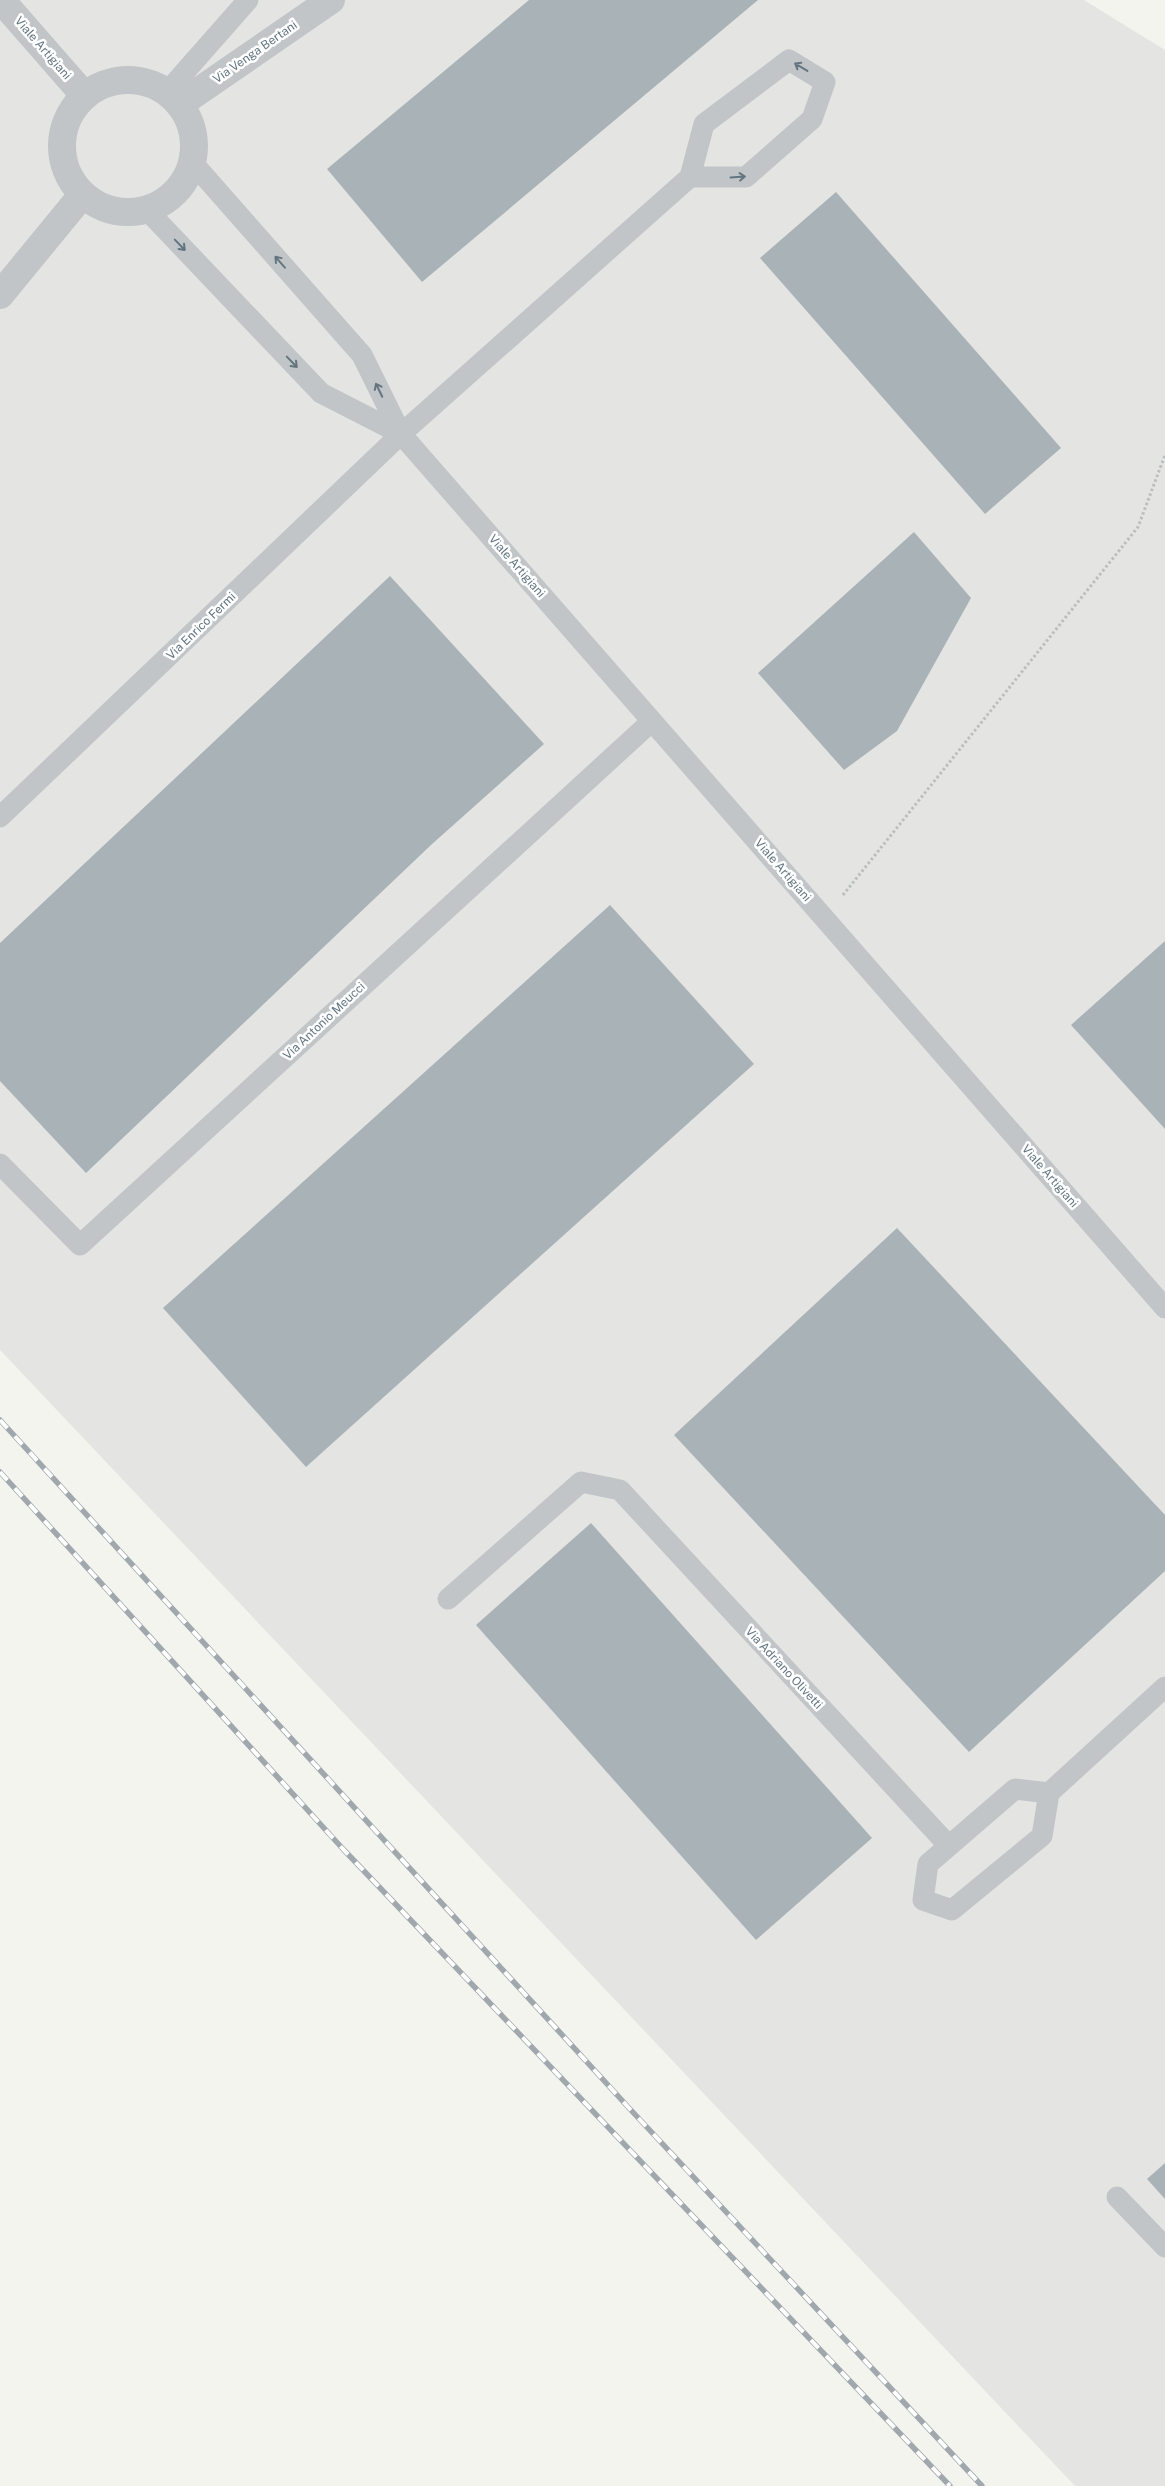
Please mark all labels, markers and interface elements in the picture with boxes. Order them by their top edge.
street label: Viale Artigiani [12,14,74,82]
street label: Via Venga Bertani [210,18,300,86]
one-way arrow [795,62,809,72]
one-way arrow [730,172,746,181]
one-way arrow [174,238,186,251]
one-way arrow [275,256,286,269]
one-way arrow [286,356,298,369]
one-way arrow [374,383,383,398]
street label: Viale Artigiani [486,532,548,600]
street label: Via Enrico Fermi [164,590,238,662]
street label: Viale Artigiani [752,836,814,904]
street label: Via Antonio Meucci [280,979,368,1063]
street label: Viale Artigiani [1019,1142,1081,1210]
street label: Via Adriano Olivetti [743,1624,825,1712]

